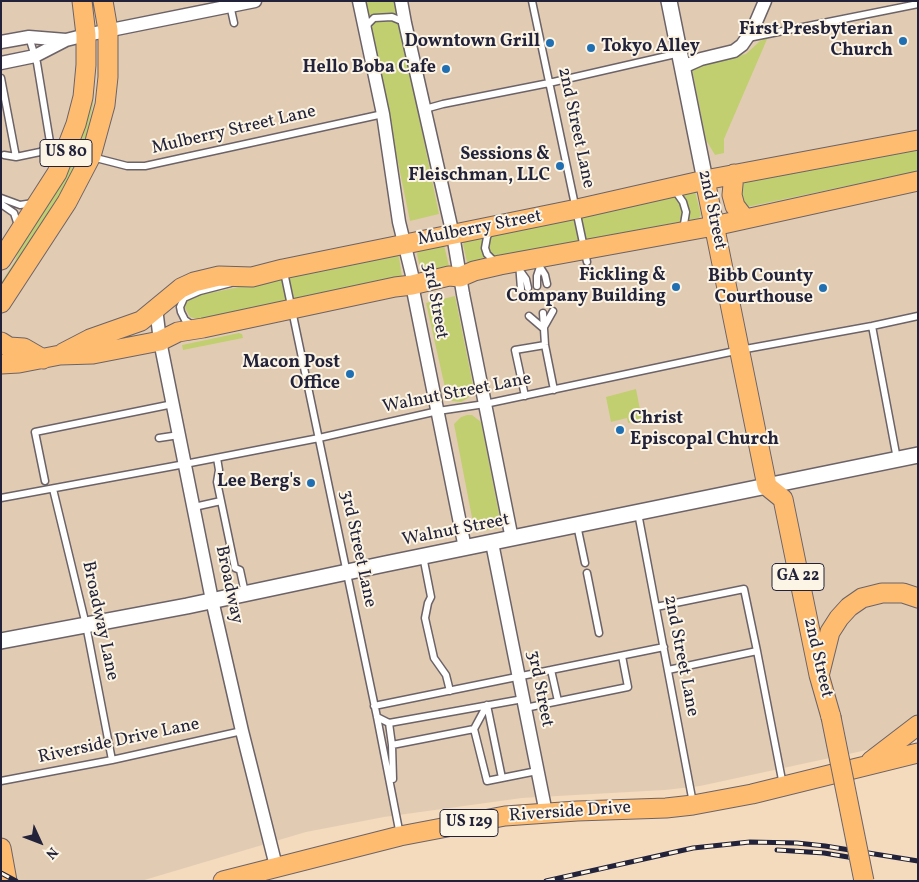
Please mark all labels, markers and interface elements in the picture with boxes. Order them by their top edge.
place label: First Presbyterian Church [739,20,893,62]
place label: Downtown Grill [405,32,540,54]
marker: First Presbyterian Church [897,35,909,47]
marker: Downtown Grill [544,37,556,49]
place label: Tokyo Alley [601,37,700,59]
marker: Tokyo Alley [585,42,597,54]
place label: Hello Boba Cafe [302,58,436,80]
marker: Hello Boba Cafe [440,63,452,75]
street label: 2nd Street Lane [552,65,598,191]
street label: Mulberry Street Lane [150,102,318,160]
road number: US 80 [40,140,92,167]
place label: Sessions & Fleischman, LLC [408,145,550,188]
marker: Sessions & Fleischman, LLC [554,160,566,172]
street label: 2nd Street [692,168,730,252]
street label: Mulberry Street [416,206,544,252]
street label: 3rd Street [417,261,451,341]
place label: Fickling & Company Building [506,266,666,308]
place label: Bibb County Courthouse [708,267,813,310]
marker: Fickling & Company Building [670,281,682,293]
marker: Bibb County Courthouse [817,282,829,294]
place label: Macon Post Office [242,353,340,396]
marker: Macon Post Office [344,368,356,380]
street label: Walnut Street Lane [381,369,533,419]
place label: Christ Episcopal Church [630,409,779,452]
marker: Christ Episcopal Church [614,424,626,436]
place label: Lee Berg's [217,472,301,494]
marker: Lee Berg's [305,477,317,489]
street label: 3rd Street Lane [334,488,380,610]
street label: Walnut Street [400,510,512,552]
street label: Broadway [209,544,247,626]
street label: Broadway Lane [76,559,122,683]
road number: GA 22 [772,564,824,590]
street label: 2nd Street Lane [658,593,702,719]
street label: 2nd Street [797,616,837,700]
street label: 3rd Street [521,649,557,729]
street label: Riverside Drive Lane [36,714,202,770]
street label: Riverside Drive [508,798,632,828]
road number: US 129 [440,810,498,836]
north arrow [15,817,65,867]
text: N [41,842,62,863]

